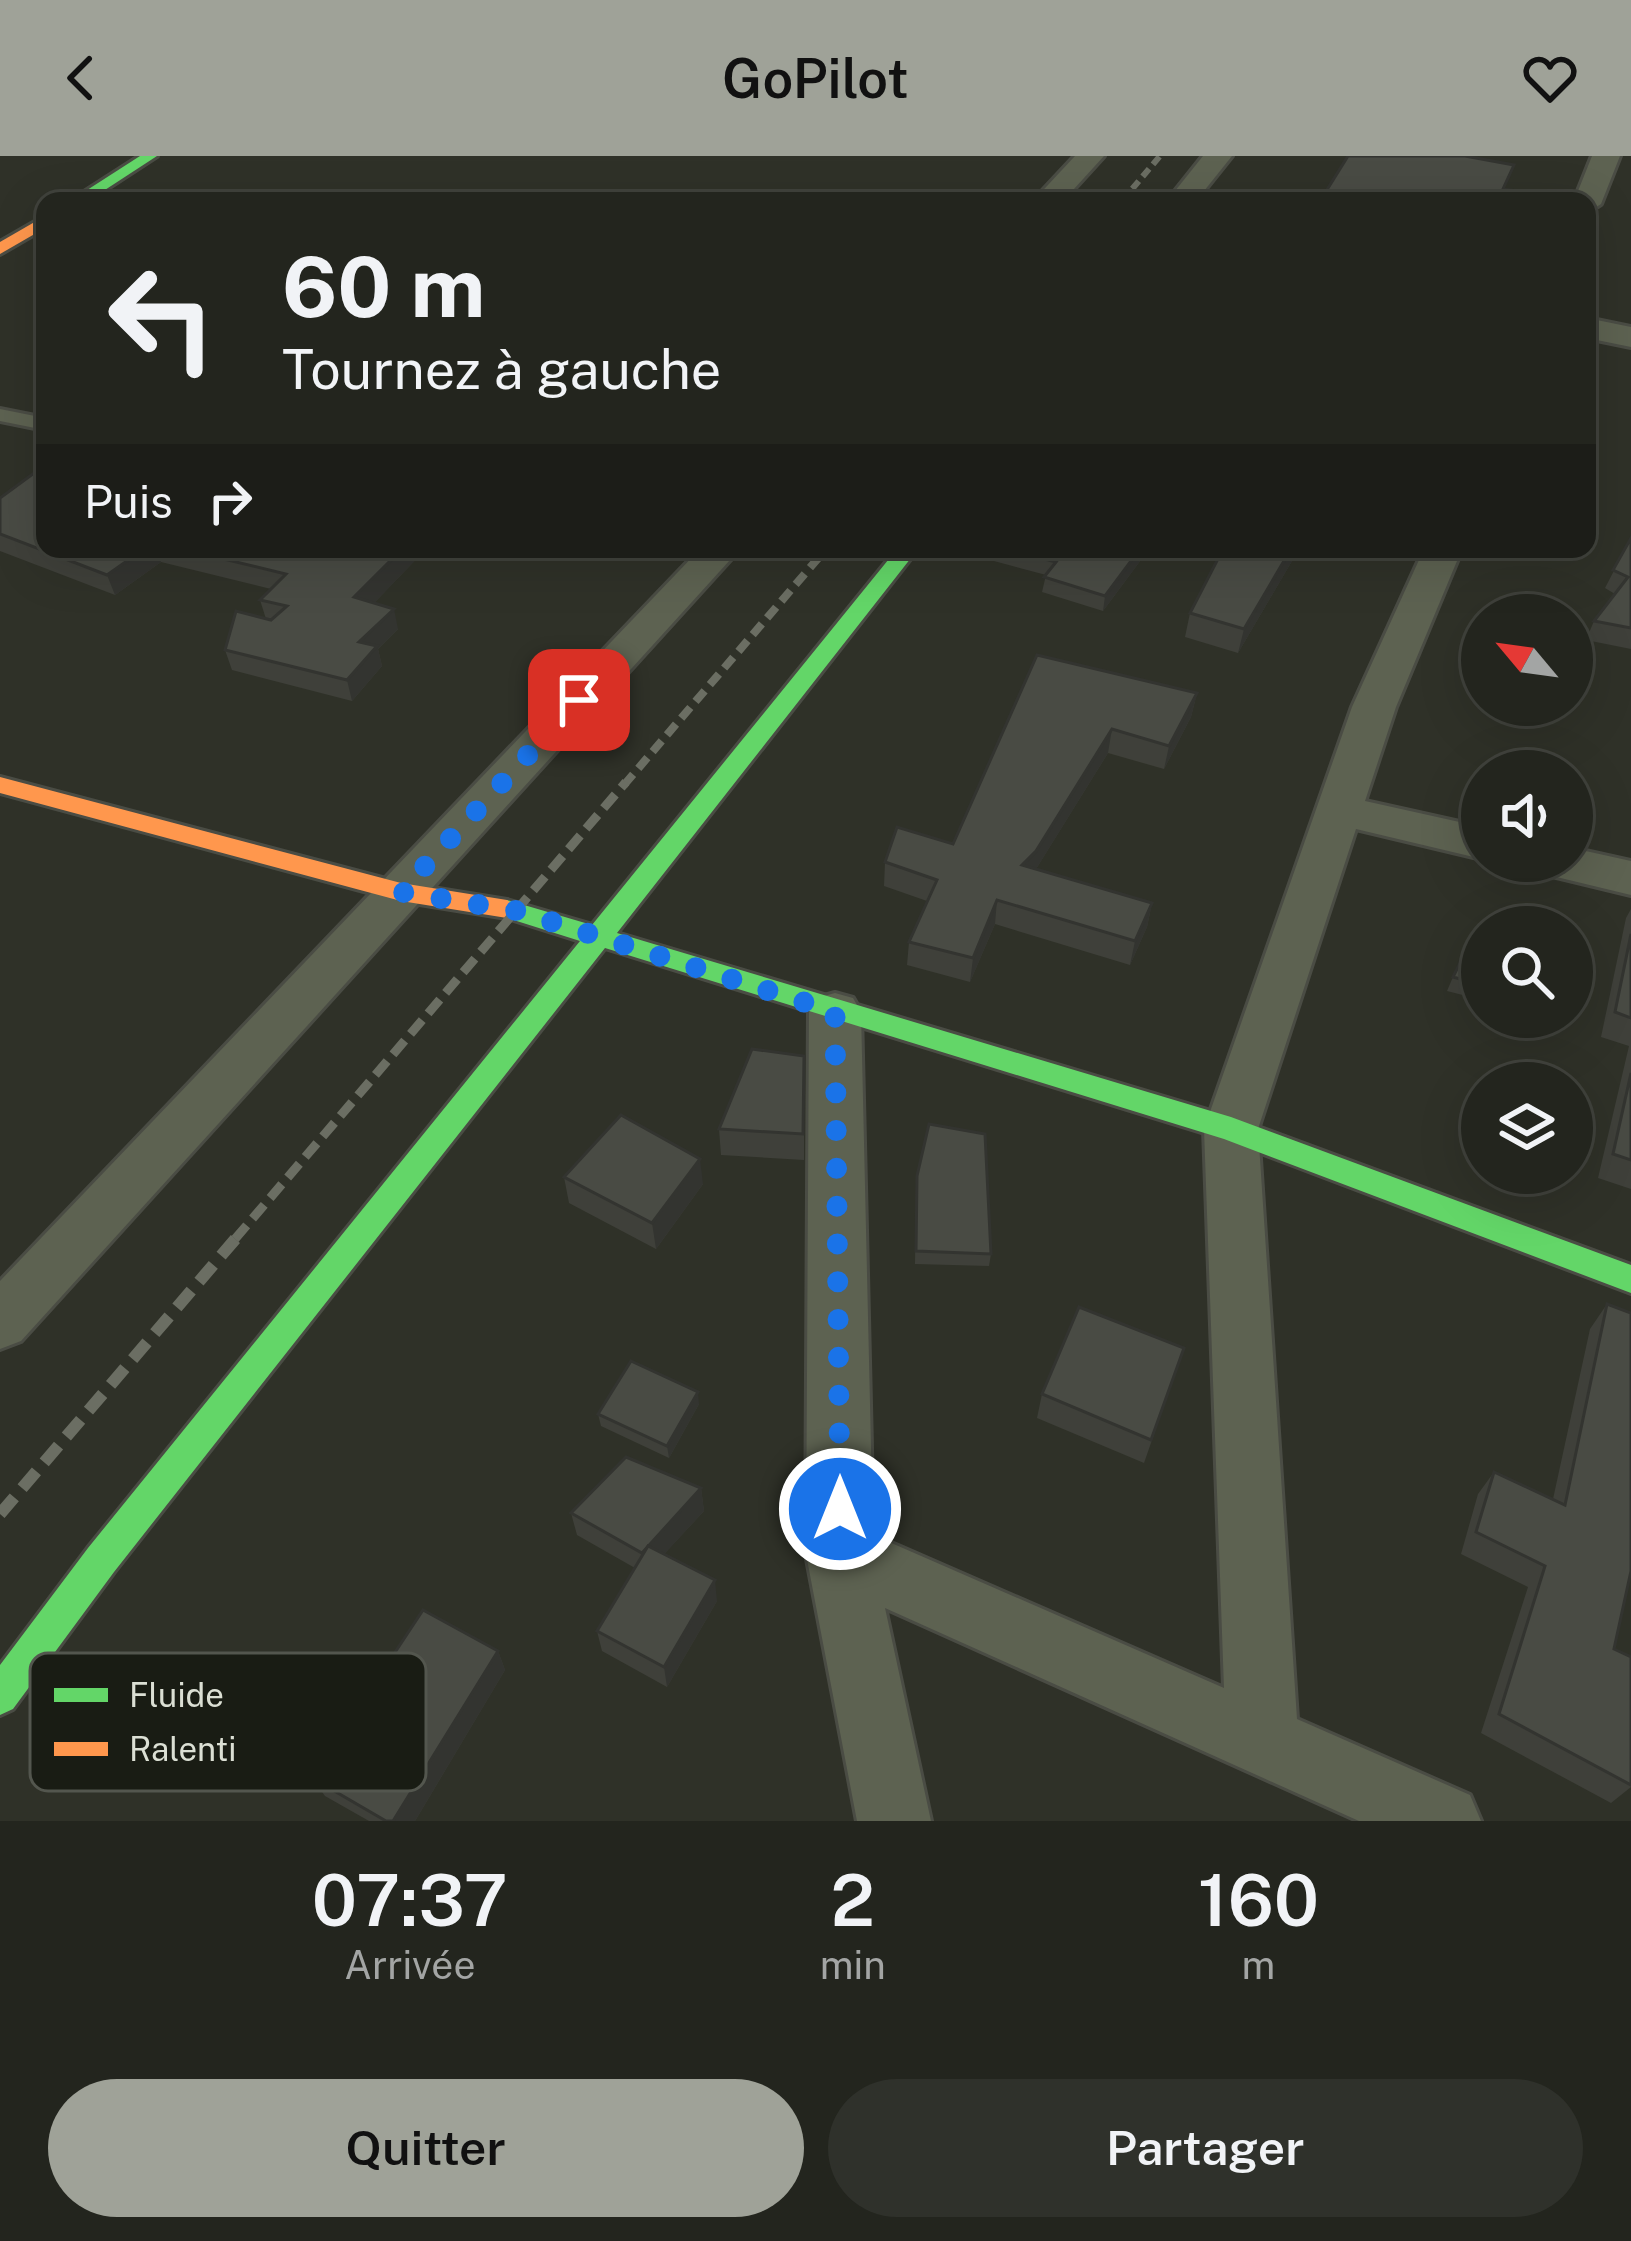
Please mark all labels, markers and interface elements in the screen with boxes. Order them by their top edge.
icon: back [48,45,114,111]
icon: heart [1517,45,1583,111]
text: GoPilot [722,47,909,110]
text: 60 m [282,237,486,336]
icon: left [84,240,240,396]
text: Tournez à gauche [282,338,721,401]
icon: right [197,468,263,534]
text: Puis [84,475,173,528]
north arrow [1461,594,1593,726]
map controls [1461,594,1593,1194]
pin [528,649,630,751]
icon: arrive [546,667,612,733]
button: sound [1461,750,1593,882]
button: search [1461,906,1593,1038]
button: layers [1461,1062,1593,1194]
position arrow [777,1446,903,1572]
legend [30,1653,426,1791]
text: Fluide [129,1676,224,1714]
text: Ralenti [129,1730,236,1768]
text: 07:37 [312,1858,508,1942]
text: 2 [831,1858,875,1942]
text: 160 [1198,1858,1319,1942]
text: Arrivée [344,1942,476,1988]
text: min [820,1942,886,1988]
text: m [1242,1942,1275,1988]
button: Quitter [48,2079,804,2217]
button: Partager [828,2079,1583,2217]

